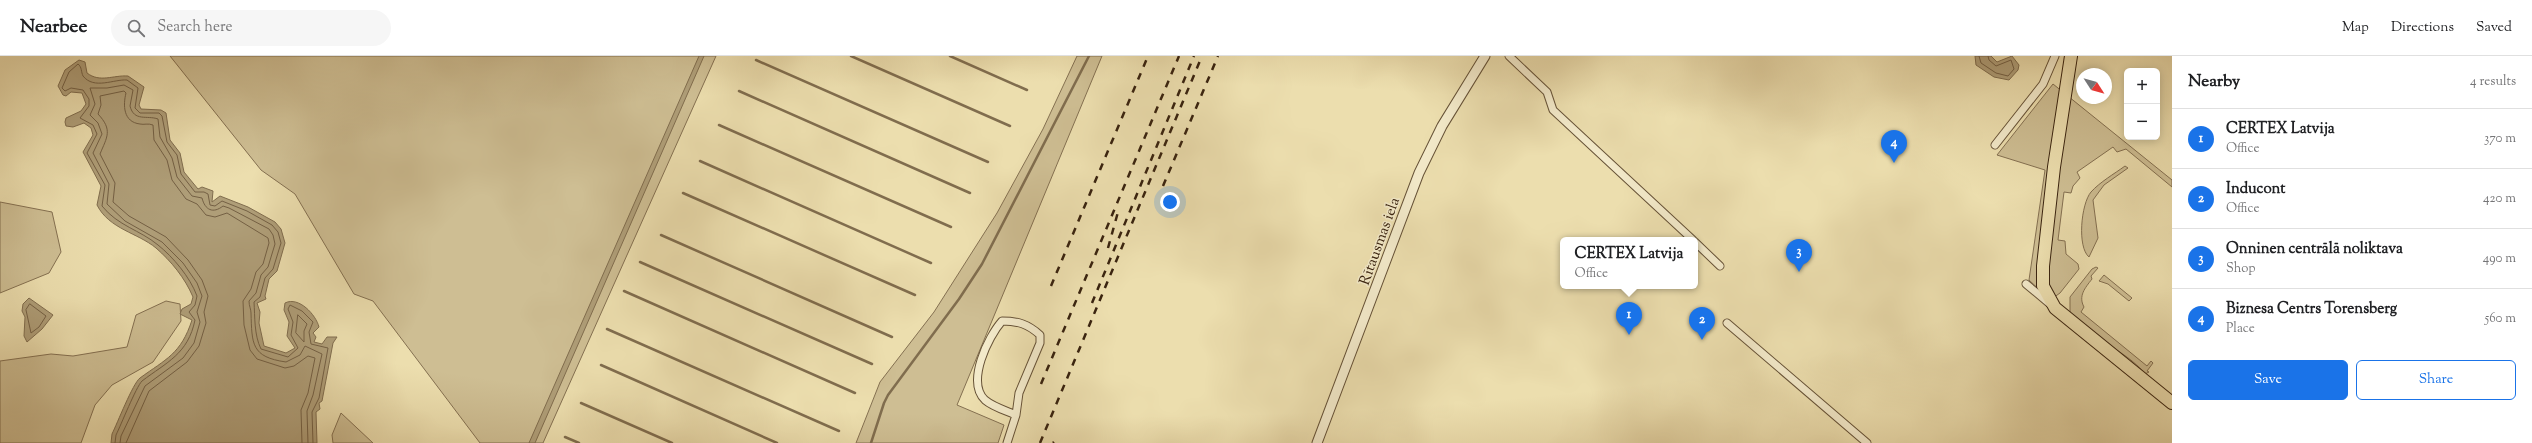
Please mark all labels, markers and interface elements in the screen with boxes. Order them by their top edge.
search box [111,10,391,46]
text: Nearbee [20,14,87,41]
icon: search [125,17,147,39]
text: Search here [157,17,233,38]
text: Map [2342,18,2369,38]
text: Directions [2391,18,2454,38]
text: Saved [2476,18,2512,38]
north arrow [2076,68,2112,104]
map controls [2124,68,2160,140]
button: + [2124,68,2160,104]
text: Nearby [2188,70,2240,94]
text: 4 results [2470,73,2516,91]
button: − [2124,104,2160,140]
text: CERTEX Latvija [2226,119,2335,140]
pin: 4 [1881,130,1907,163]
text: 1 [2199,130,2203,148]
text: 370 m [2484,130,2516,148]
text: Office [2226,140,2259,158]
text: Inducont [2226,179,2285,200]
text: 2 [2198,190,2204,208]
text: 420 m [2483,190,2516,208]
your location [1160,192,1180,212]
street label: Rītausmas iela [1355,195,1406,288]
text: Office [2226,200,2259,218]
popup [1560,237,1698,289]
pin: 3 [1786,239,1812,272]
text: Onninen centrālā noliktava [2226,239,2403,260]
text: CERTEX Latvija [1575,244,1683,265]
text: 3 [2198,250,2204,268]
text: 490 m [2483,250,2516,268]
text: Shop [2226,260,2255,278]
text: Office [1575,265,1608,283]
text: Biznesa Centrs Torensberg [2226,299,2397,320]
pin: 1 [1616,302,1642,335]
pin: 2 [1689,307,1715,340]
text: 4 [2198,310,2204,328]
text: 560 m [2485,310,2516,328]
text: Place [2226,320,2255,338]
button: Save [2188,360,2348,400]
button: Share [2356,360,2516,400]

